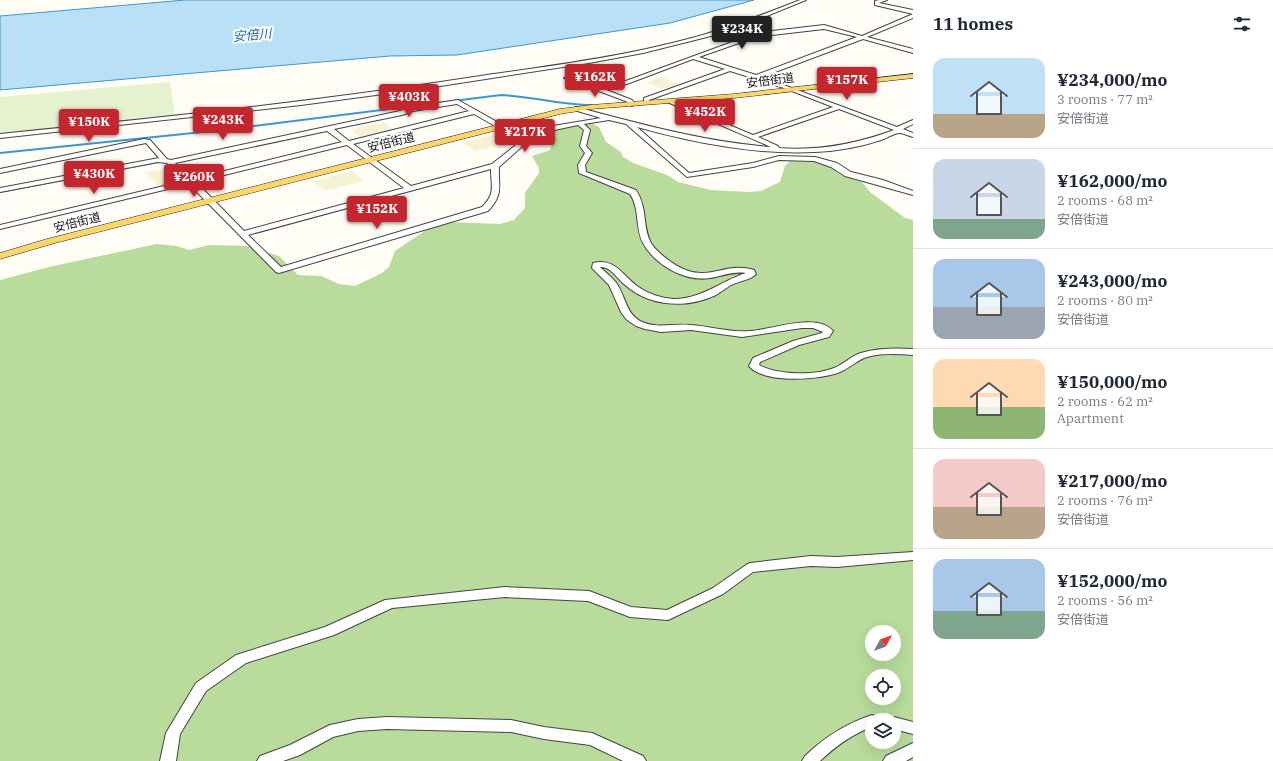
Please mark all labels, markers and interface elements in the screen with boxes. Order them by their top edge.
text: 11 homes [933,13,1013,35]
icon: filters [1231,13,1253,35]
pin: ¥234K [714,16,770,50]
text: ¥234K [721,20,763,37]
water label: 安倍川 [232,25,274,45]
pin: ¥162K [567,64,623,98]
pin: ¥157K [819,67,875,101]
text: ¥162K [574,68,616,85]
text: ¥234,000/mo [1057,69,1167,91]
street label: 安倍街道 [745,70,795,90]
text: ¥157K [826,71,868,88]
icon: home [965,74,1013,122]
pin: ¥403K [381,84,437,118]
text: ¥403K [388,88,430,105]
text: 3 rooms · 77 m² [1057,91,1153,108]
pin: ¥452K [677,99,733,133]
text: ¥452K [684,103,726,120]
pin: ¥243K [195,107,251,141]
pin: ¥150K [61,109,117,143]
text: 安倍街道 [1057,110,1109,127]
text: ¥243K [202,111,244,128]
text: ¥150K [68,113,110,130]
pin: ¥217K [497,119,553,153]
text: ¥217K [504,123,546,140]
street label: 安倍街道 [366,129,416,155]
pin: ¥430K [66,161,122,195]
pin: ¥260K [166,164,222,198]
text: ¥430K [73,165,115,182]
text: ¥260K [173,168,215,185]
text: ¥162,000/mo [1057,170,1167,192]
icon: home [965,175,1013,223]
text: 2 rooms · 68 m² [1057,192,1153,209]
pin: ¥152K [349,196,405,230]
text: ¥152K [356,200,398,217]
street label: 安倍街道 [52,209,102,235]
text: 安倍街道 [1057,211,1109,228]
text: ¥243,000/mo [1057,270,1167,292]
icon: home [965,275,1013,323]
text: 2 rooms · 80 m² [1057,292,1153,309]
text: 安倍街道 [1057,311,1109,328]
text: ¥150,000/mo [1057,371,1167,393]
icon: home [965,375,1013,423]
text: 2 rooms · 62 m² [1057,393,1153,410]
text: Apartment [1057,410,1124,427]
text: ¥217,000/mo [1057,470,1167,492]
icon: home [965,475,1013,523]
text: 2 rooms · 76 m² [1057,492,1153,509]
text: 安倍街道 [1057,511,1109,528]
text: ¥152,000/mo [1057,570,1167,592]
icon: home [965,575,1013,623]
text: 2 rooms · 56 m² [1057,592,1153,609]
text: 安倍街道 [1057,611,1109,628]
north arrow [865,625,901,661]
map controls [865,625,901,749]
button: locate [865,669,901,705]
button: layers [865,713,901,749]

